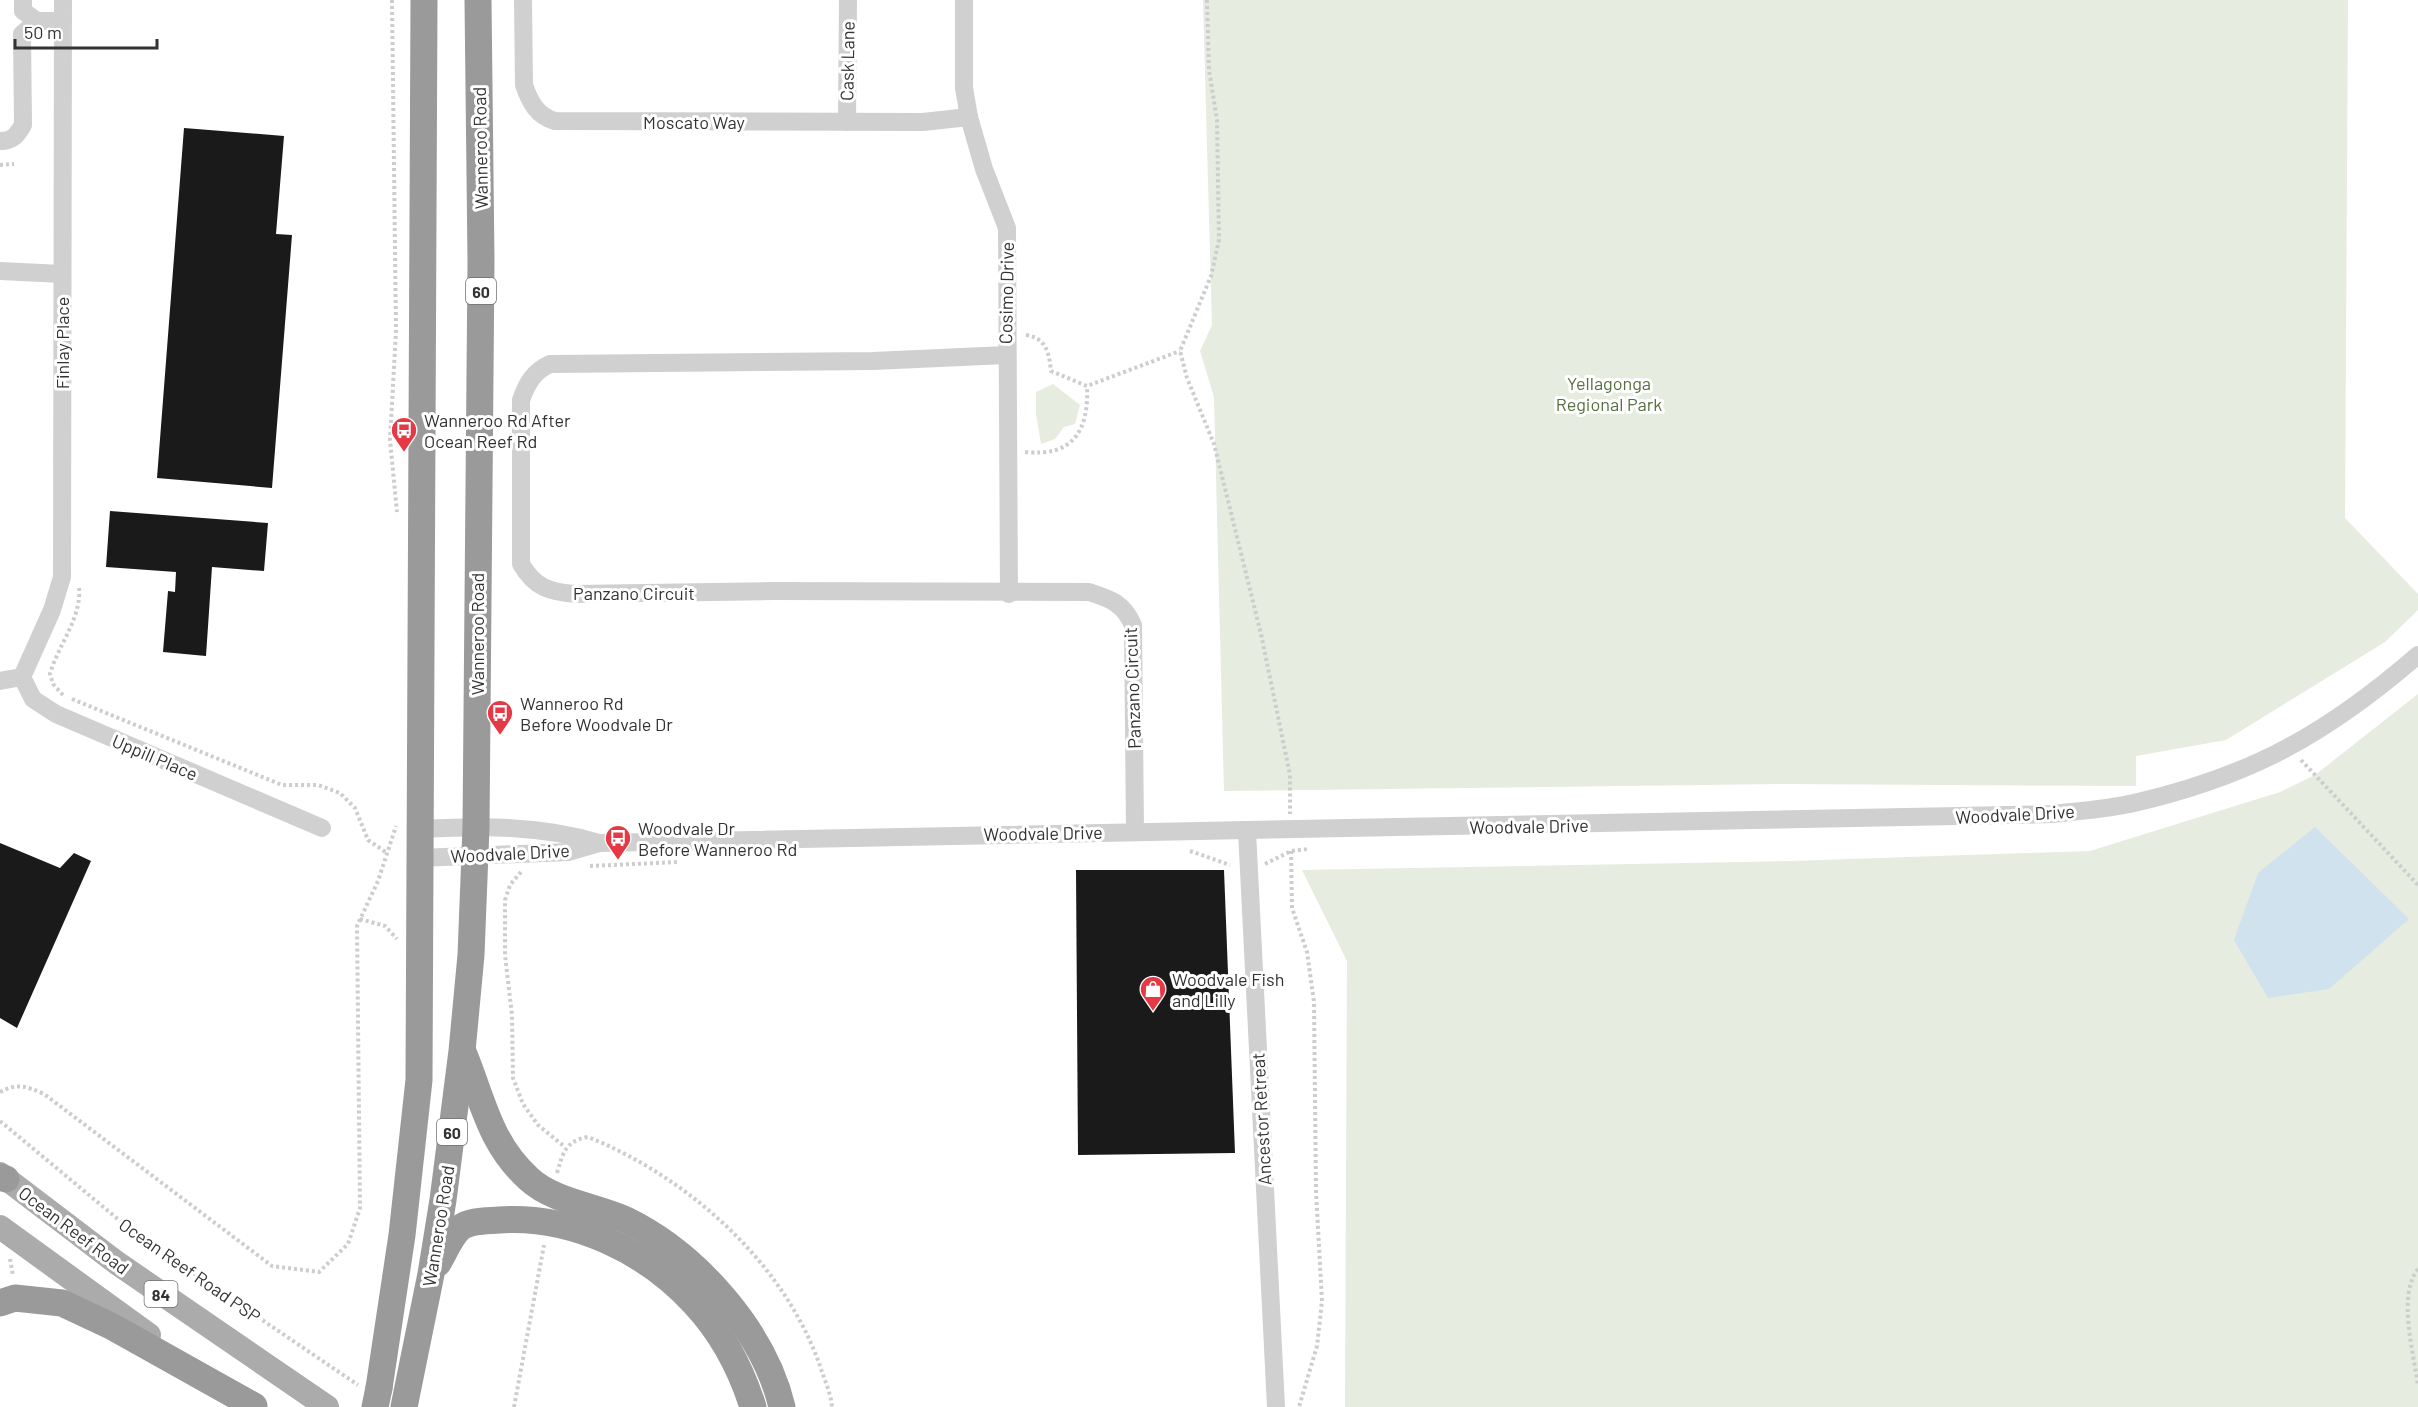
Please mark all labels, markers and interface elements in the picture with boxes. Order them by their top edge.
scale bar [15,12,158,50]
text: 50 m [24,21,62,43]
street label: Cask Lane [835,21,859,101]
street label: Wanneroo Road [468,87,492,209]
street label: Moscato Way [643,111,745,133]
street label: Cosimo Drive [994,242,1018,344]
road number: 60 [466,278,496,304]
street label: Finlay Place [51,297,73,389]
park label: Yellagonga Regional Park [1556,372,1662,415]
place label: Wanneroo Rd After Ocean Reef Rd [424,409,571,452]
bus stop icon: Wanneroo Rd After Ocean Reef Rd [389,415,419,453]
street label: Wanneroo Road [466,573,488,695]
street label: Panzano Circuit [573,582,695,604]
street label: Panzano Circuit [1119,627,1145,749]
place label: Wanneroo Rd Before Woodvale Dr [520,692,673,735]
bus stop icon: Wanneroo Rd Before Woodvale Dr [485,698,515,736]
street label: Uppill Place [109,729,201,785]
street label: Woodvale Drive [1955,800,2075,828]
street label: Woodvale Drive [1469,814,1589,838]
place label: Woodvale Dr Before Wanneroo Rd [638,817,797,860]
street label: Woodvale Drive [983,821,1103,845]
bus stop icon: Woodvale Dr Before Wanneroo Rd [603,823,633,861]
street label: Woodvale Drive [450,839,570,867]
place label: Woodvale Fish and Lilly [1172,968,1284,1011]
shop icon: Woodvale Fish and Lilly [1138,974,1168,1012]
street label: Ancestor Retreat [1247,1052,1275,1186]
road number: 60 [437,1119,467,1145]
street label: Wanneroo Road [418,1164,458,1288]
street label: Ocean Reef Road [15,1181,133,1279]
street label: Ocean Reef Road PSP [115,1213,265,1327]
road number: 84 [144,1281,178,1307]

